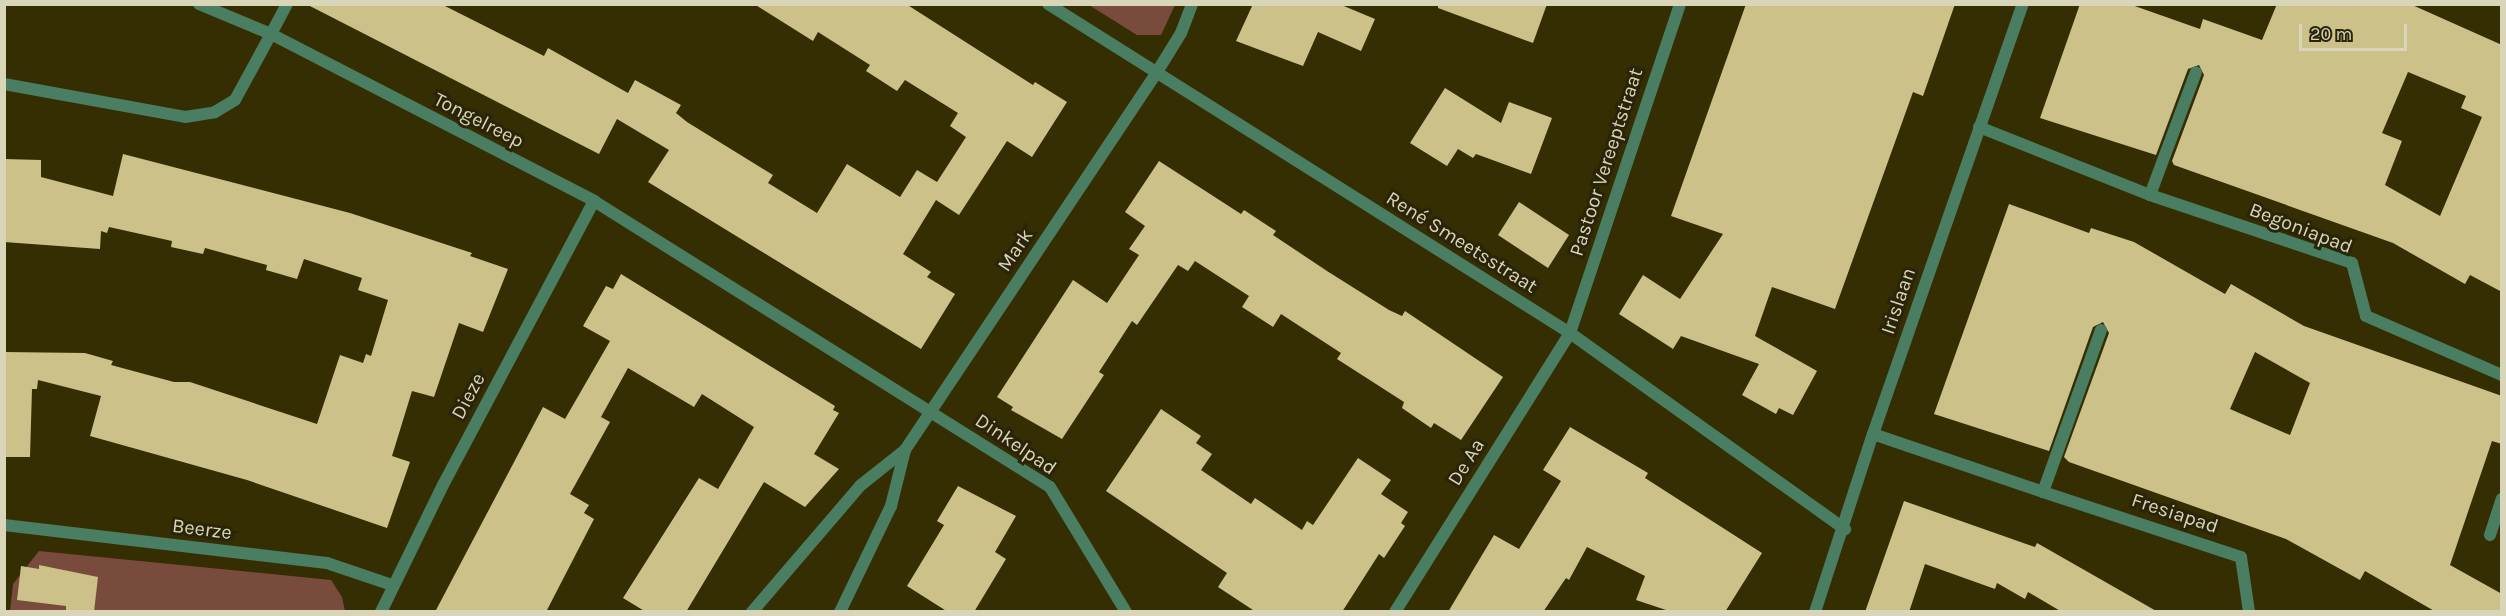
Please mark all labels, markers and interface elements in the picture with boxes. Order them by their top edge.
scale bar [2302,12,2410,50]
text: 20 m [2310,23,2352,45]
street label: Pastoor Vereeptstraat [1564,65,1648,259]
street label: Tongelreep [430,87,528,153]
street label: René Smeetsstraat [1382,186,1542,298]
street label: Begoniapad [2246,197,2356,259]
street label: Mark [992,224,1038,276]
street label: Irislaan [1875,264,1921,338]
street label: Dieze [446,369,490,423]
street label: Dinkelpad [971,408,1061,480]
street label: De Aa [1442,434,1490,490]
street label: Fresiapad [2128,488,2222,538]
street label: Beerze [171,513,233,545]

